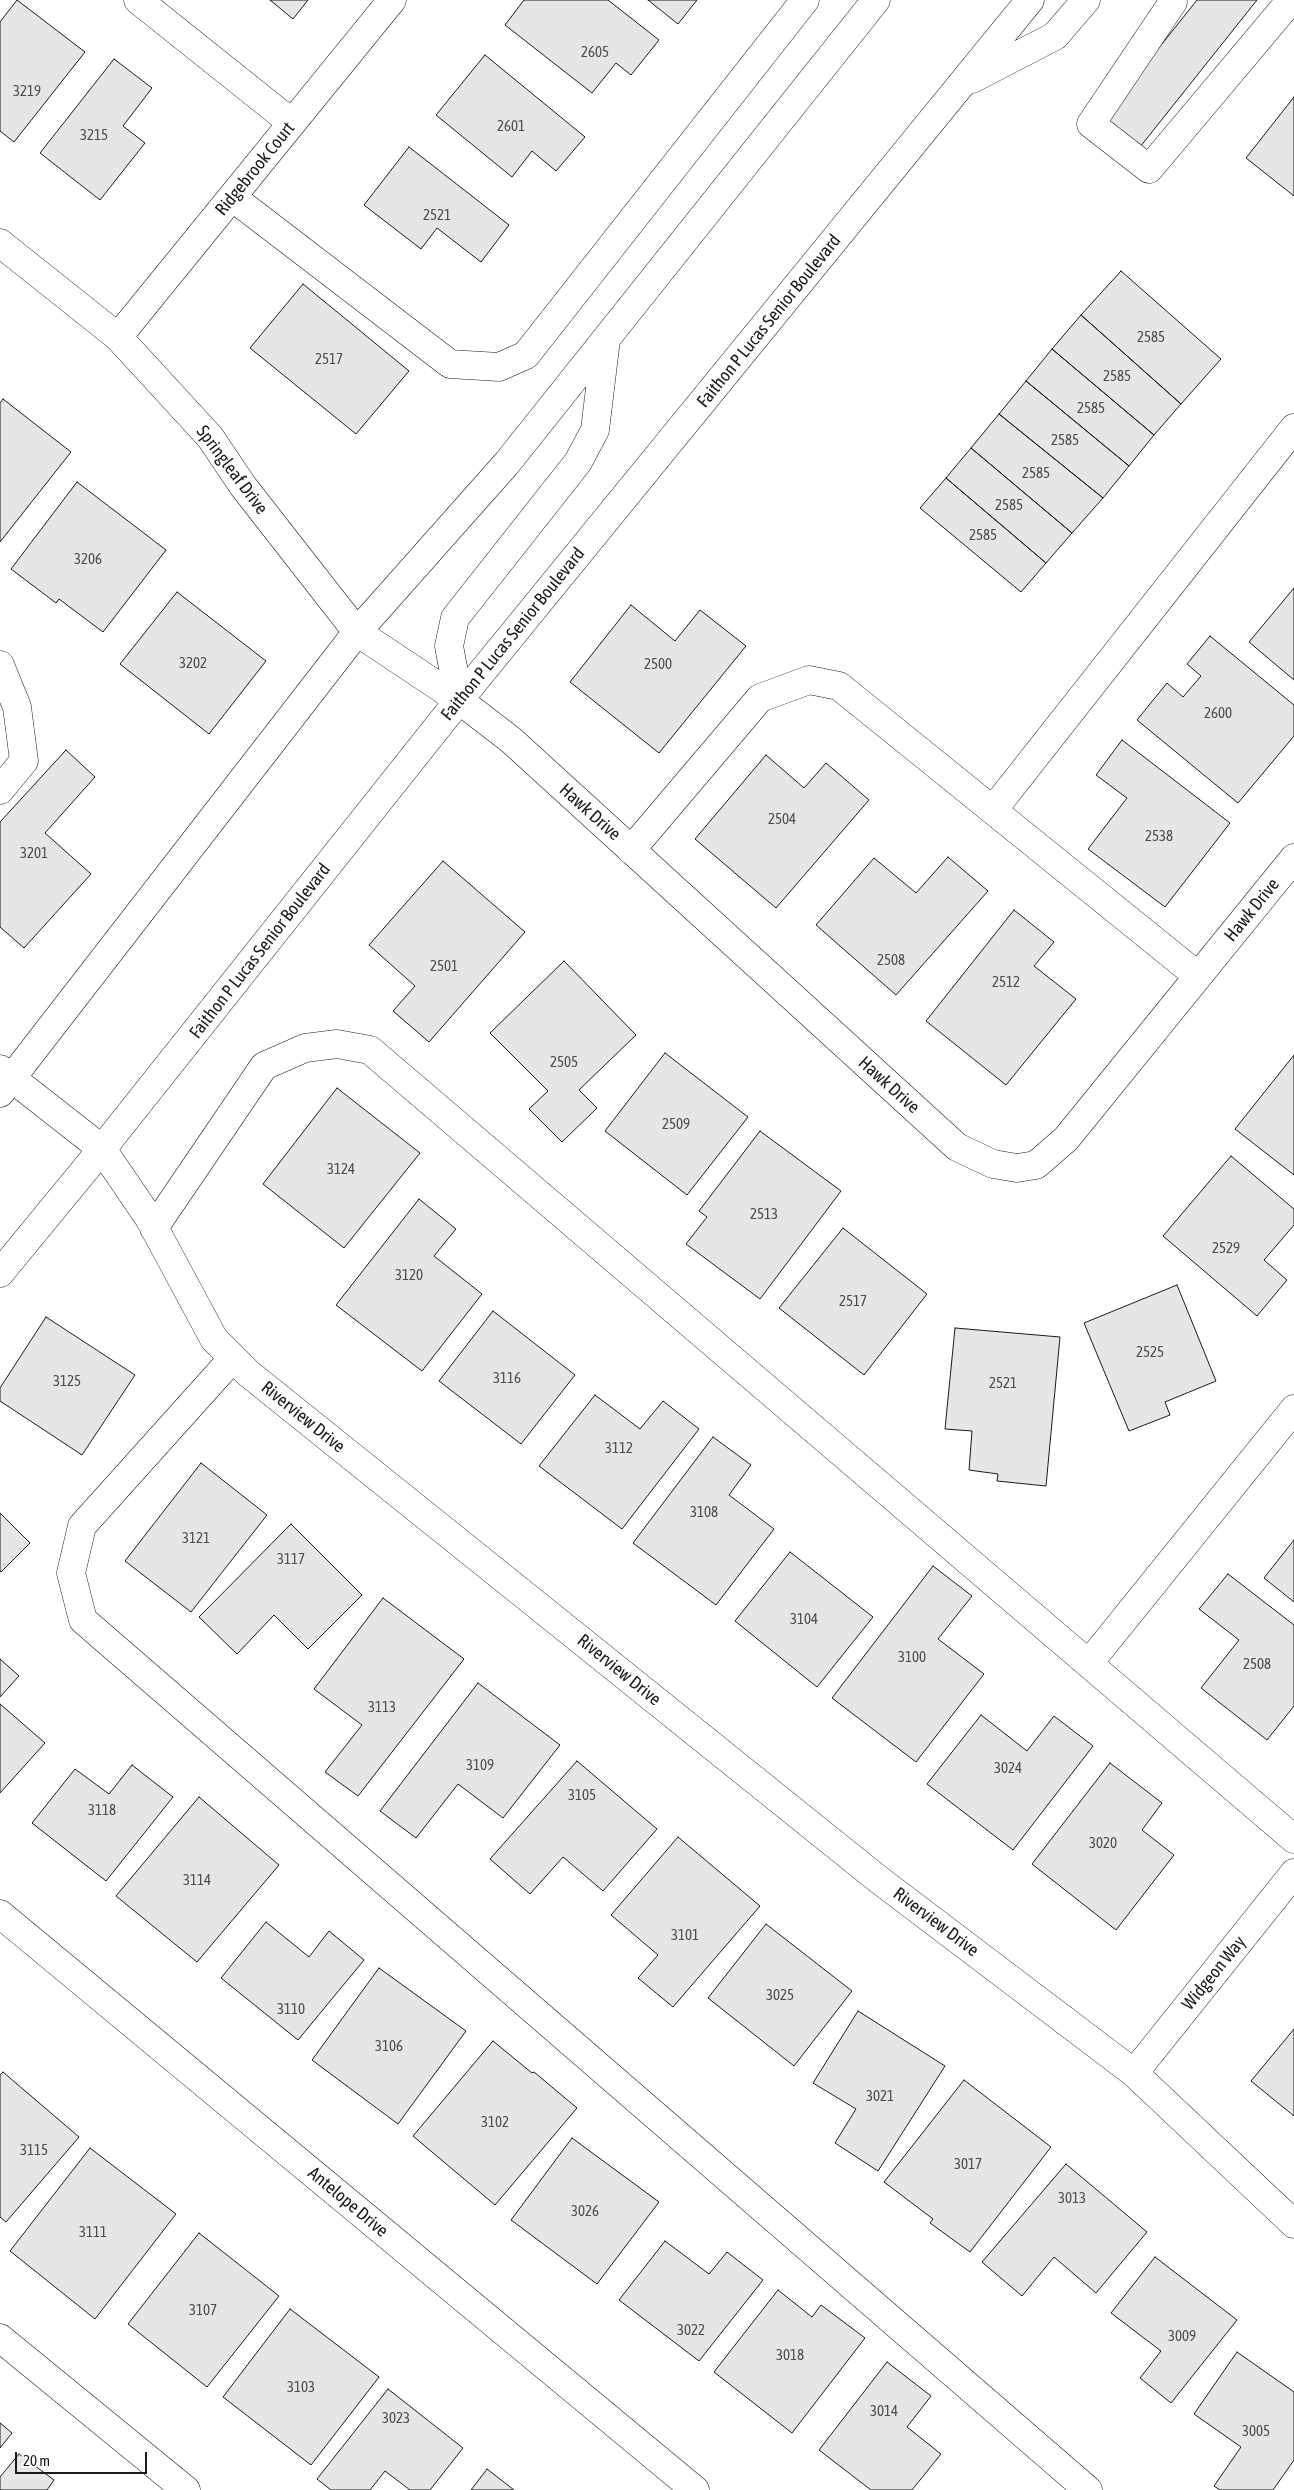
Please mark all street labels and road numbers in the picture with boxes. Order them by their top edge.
street label: Ridgebrook Court [211,118,299,220]
street label: Faithon P Lucas Senior Boulevard [693,230,845,412]
street label: Springleaf Drive [192,421,272,519]
street label: Faithon P Lucas Senior Boulevard [437,543,589,725]
street label: Hawk Drive [555,779,625,845]
street label: Faithon P Lucas Senior Boulevard [185,859,335,1043]
street label: Hawk Drive [1220,874,1284,946]
street label: Hawk Drive [854,1052,924,1118]
street label: Riverview Drive [257,1377,349,1457]
street label: Riverview Drive [573,1630,665,1710]
street label: Riverview Drive [889,1883,983,1961]
street label: Widgeon Way [1178,1932,1250,2014]
street label: Antelope Drive [304,2162,392,2242]

